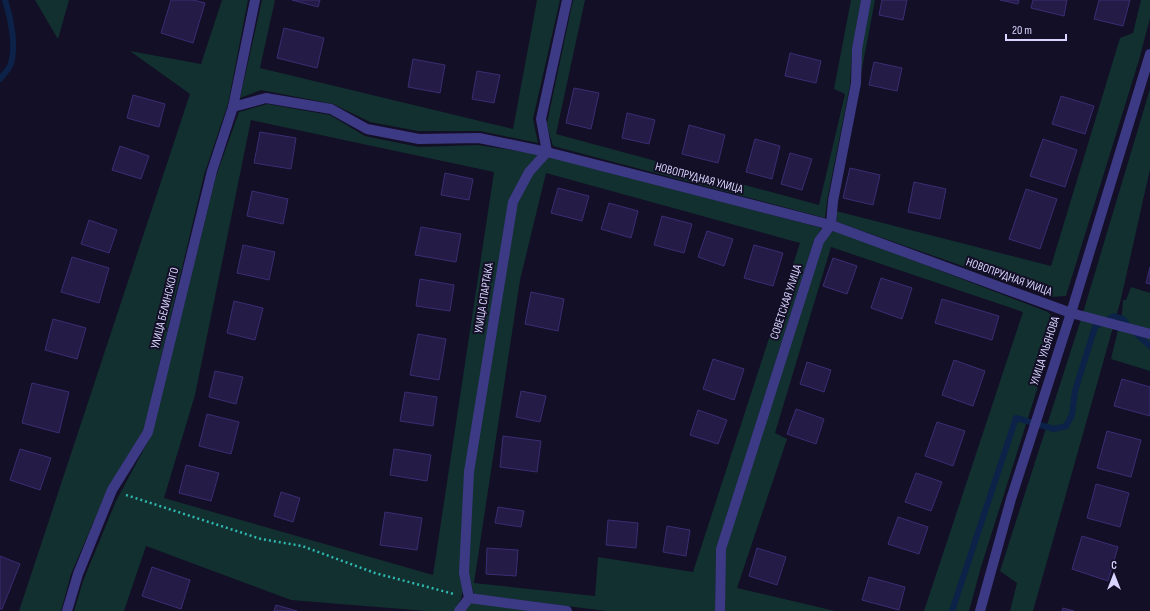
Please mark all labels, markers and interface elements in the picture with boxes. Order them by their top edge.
scale bar [1006,16,1066,42]
text: 20 m [1012,23,1032,38]
street label: НОВОПРУДНАЯ УЛИЦА [653,159,745,197]
street label: НОВОПРУДНАЯ УЛИЦА [964,255,1055,300]
street label: УЛИЦА СПАРТАКА [471,261,497,334]
street label: СОВЕТСКАЯ УЛИЦА [767,262,805,341]
street label: УЛИЦА БЕЛИНСКОГО [148,266,182,350]
street label: УЛИЦА УЛЬЯНОВА [1027,314,1063,387]
north arrow [1094,555,1134,595]
text: С [1111,559,1117,572]

